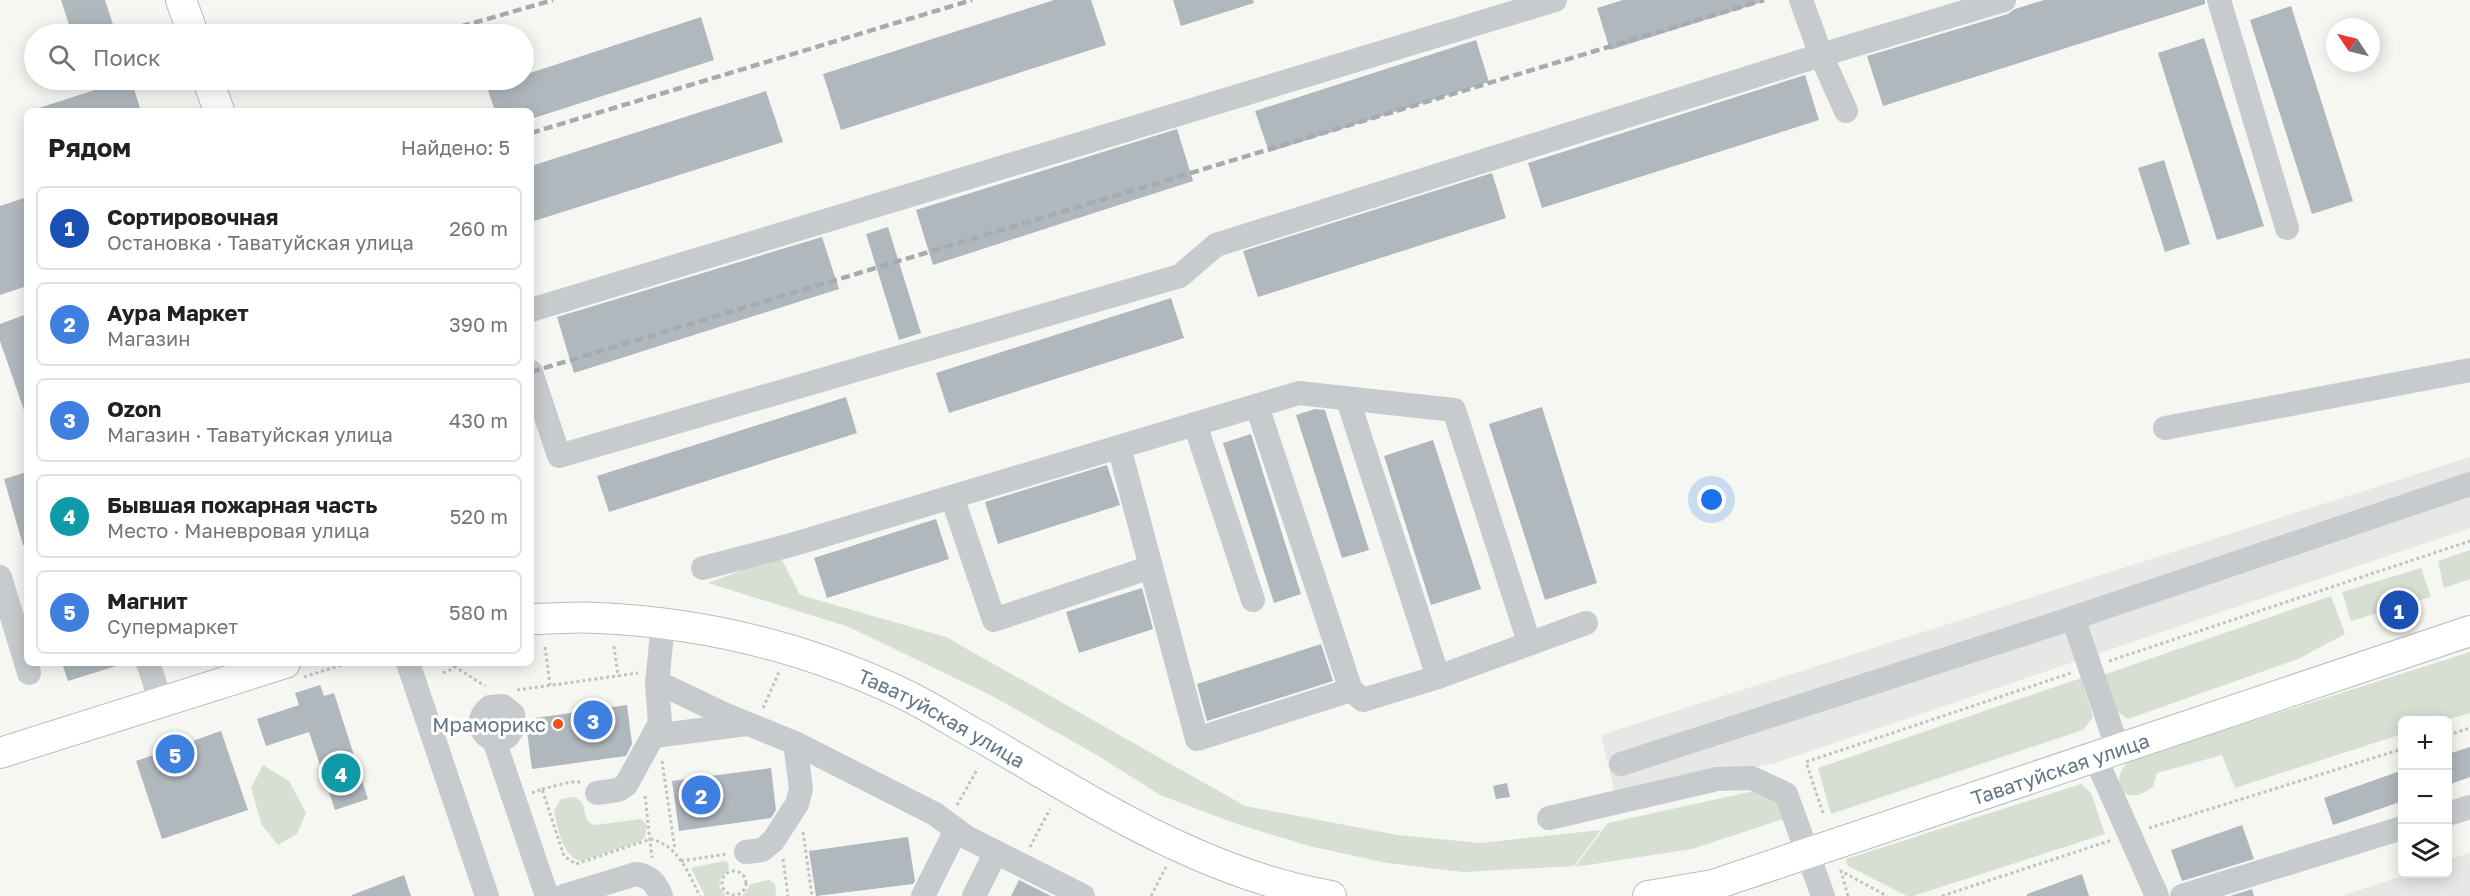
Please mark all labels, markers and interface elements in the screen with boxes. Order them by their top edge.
north arrow [2326,18,2380,72]
search box [24,24,534,90]
icon: search [45,41,78,74]
text: Поиск [93,44,161,71]
text: Рядом [48,132,131,163]
text: Найдено: 5 [401,135,510,159]
text: Сортировочная [107,203,278,230]
text: 1 [64,216,75,240]
text: 260 m [449,216,508,240]
text: Остановка · Таватуйская улица [107,230,414,254]
text: Аура Маркет [107,299,249,326]
text: 2 [63,312,76,336]
text: 390 m [449,312,508,336]
text: Магазин [107,326,191,350]
text: Ozon [107,395,161,422]
text: 3 [63,408,76,432]
text: 430 m [449,408,508,432]
text: Магазин · Таватуйская улица [107,422,393,446]
your location [1697,485,1726,514]
text: Бывшая пожарная часть [107,491,377,518]
text: 4 [63,504,76,528]
text: 520 m [450,504,508,528]
text: Место · Маневровая улица [107,518,370,542]
text: Магнит [107,587,188,614]
pin: 1 [2380,588,2418,632]
text: 5 [63,600,76,624]
text: 580 m [449,600,508,624]
text: Супермаркет [107,614,238,638]
street label: Таватуйская улица [855,663,1030,772]
pin: 3 [574,698,612,742]
place label: Мраморикс [432,712,546,736]
map controls [2398,716,2452,878]
button: + [2398,716,2452,770]
marker: Мраморикс [551,717,565,731]
street label: Таватуйская улица [1968,728,2152,810]
pin: 5 [156,732,195,777]
pin: 4 [322,750,360,796]
button: − [2398,770,2452,824]
pin: 2 [682,772,720,818]
button: layers [2398,824,2452,878]

